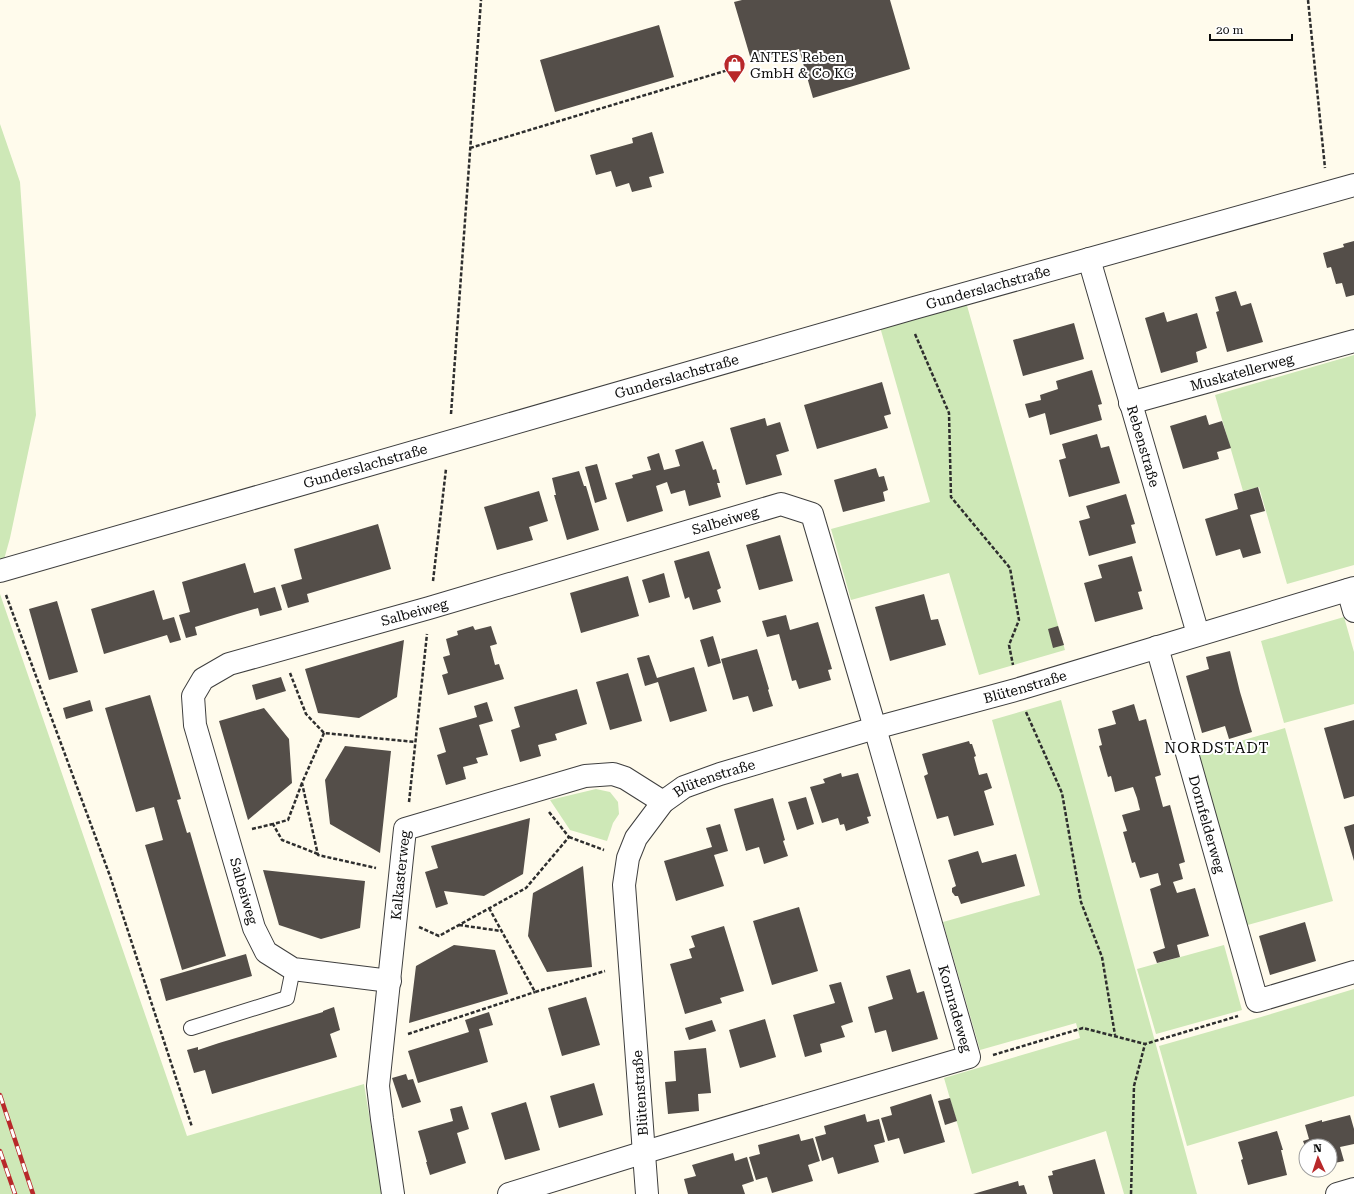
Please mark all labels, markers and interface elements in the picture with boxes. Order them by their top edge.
scale bar [1210,16,1292,42]
text: 20 m [1216,23,1243,37]
place label: ANTES Reben GmbH & Co KG [750,49,855,81]
shop icon: ANTES Reben GmbH & Co KG [722,52,748,85]
street label: Gunderslachstraße [924,262,1052,312]
street label: Muskatellerweg [1188,350,1295,394]
street label: Gunderslachstraße [613,351,741,402]
street label: Rebenstraße [1124,404,1163,489]
street label: Gunderslachstraße [301,440,429,491]
street label: Salbeiweg [690,503,760,538]
street label: Salbeiweg [379,595,450,629]
street label: Blütenstraße [982,667,1069,706]
district label: NORDSTADT [1164,739,1270,757]
street label: Blütenstraße [670,756,757,800]
street label: Dornfelderweg [1186,773,1228,875]
street label: Kalkasterweg [387,829,413,921]
street label: Salbeiweg [227,856,261,926]
street label: Kornradeweg [935,963,975,1054]
street label: Blütenstraße [629,1049,651,1136]
north arrow [1298,1138,1338,1178]
text: N [1313,1142,1323,1155]

